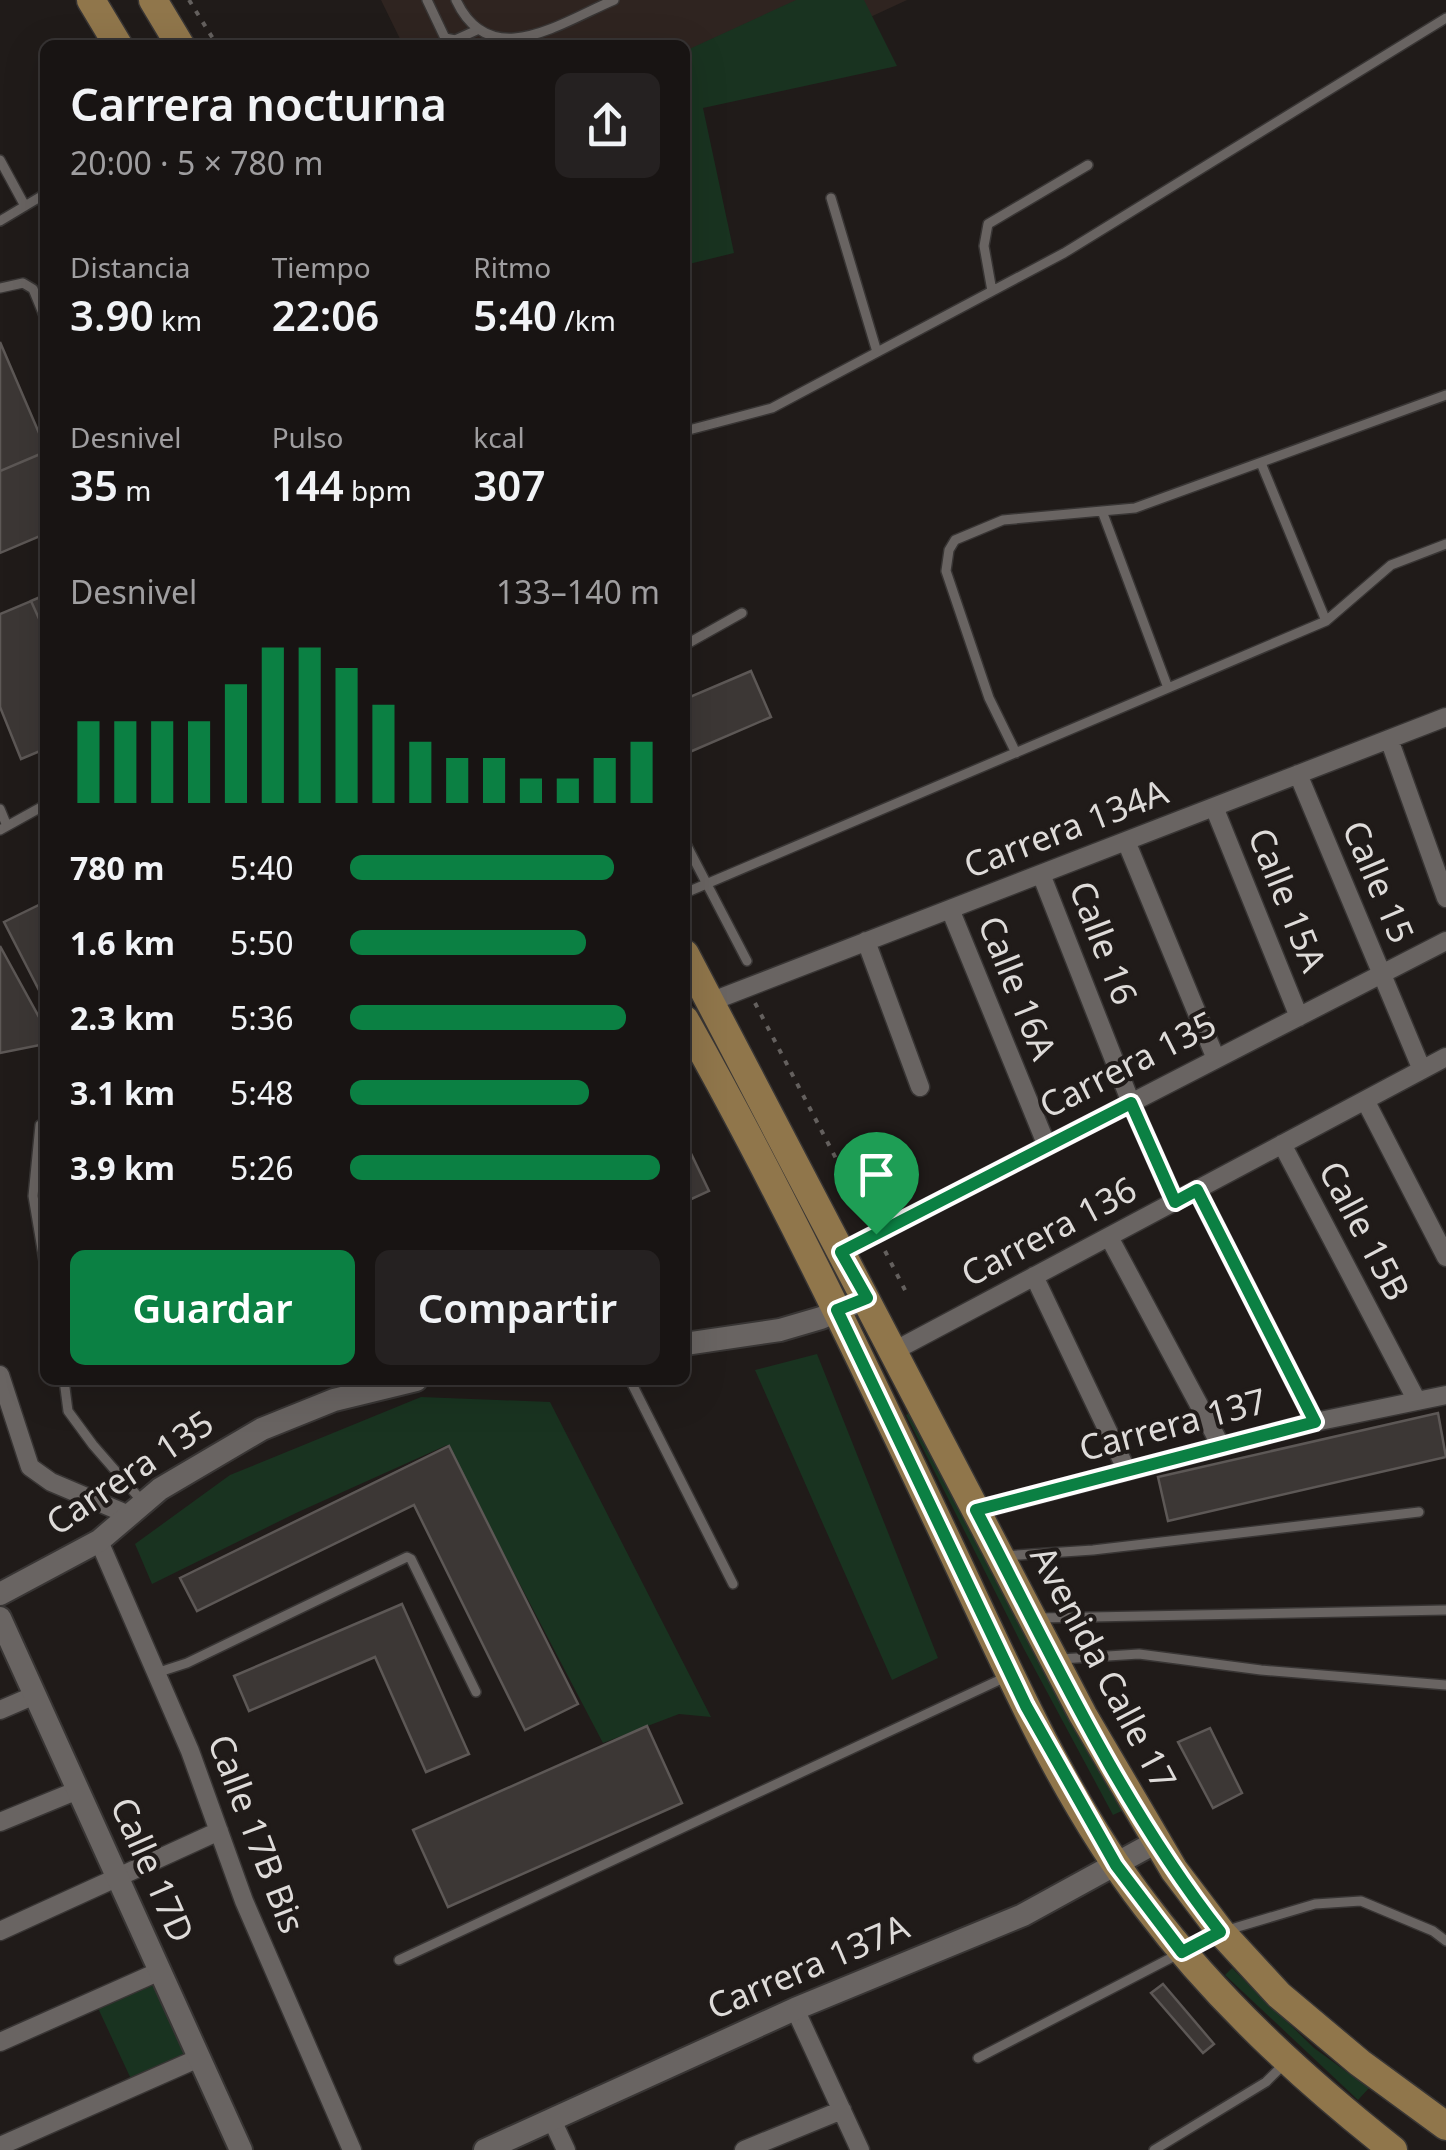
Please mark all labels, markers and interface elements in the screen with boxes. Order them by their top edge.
text: Carrera nocturna [70,73,447,134]
button: share [555,73,660,178]
text: 20:00 · 5 × 780 m [70,141,323,184]
text: Distancia [70,248,191,286]
text: Tiempo [272,248,371,286]
text: Ritmo [473,248,551,286]
text: 3.90 [70,286,154,343]
text: 22:06 [272,286,379,343]
text: 5:40 [473,286,557,343]
text: km [154,301,202,339]
text: /km [557,301,616,339]
text: Desnivel [70,418,181,456]
text: Pulso [272,418,343,456]
text: kcal [473,418,525,456]
text: 35 [70,456,118,513]
text: 144 [272,456,344,513]
text: 307 [473,456,545,513]
text: m [118,471,152,509]
text: bpm [344,471,412,509]
text: Desnivel [70,570,197,613]
text: 133–140 m [496,570,660,613]
street label: Carrera 134A [957,767,1175,888]
street label: Calle 15 [1333,813,1426,950]
street label: Calle 15A [1238,821,1339,979]
text: 780 m [70,846,164,889]
text: 5:40 [230,846,294,889]
street label: Calle 16 [1059,874,1149,1011]
street label: Calle 16A [968,909,1069,1067]
text: 1.6 km [70,921,175,964]
text: 5:50 [230,921,294,964]
text: 2.3 km [70,996,175,1039]
text: 5:36 [230,996,294,1039]
street label: Carrera 135 [1031,999,1224,1128]
text: 3.1 km [70,1071,175,1114]
text: 5:48 [230,1071,294,1114]
pin [834,1132,919,1235]
text: 3.9 km [70,1146,175,1189]
text: 5:26 [230,1146,294,1189]
icon: arrive [849,1147,904,1202]
street label: Calle 15B [1309,1152,1422,1308]
street label: Carrera 136 [952,1165,1144,1297]
button: Guardar [70,1250,355,1365]
button: Compartir [375,1250,660,1365]
street label: Carrera 137 [1074,1376,1272,1471]
street label: Carrera 135 [36,1399,222,1545]
street label: Avenida Calle 17 [1020,1537,1188,1797]
street label: Calle 17B Bis [198,1727,317,1939]
street label: Calle 17D [101,1789,206,1949]
street label: Carrera 137A [699,1902,916,2029]

